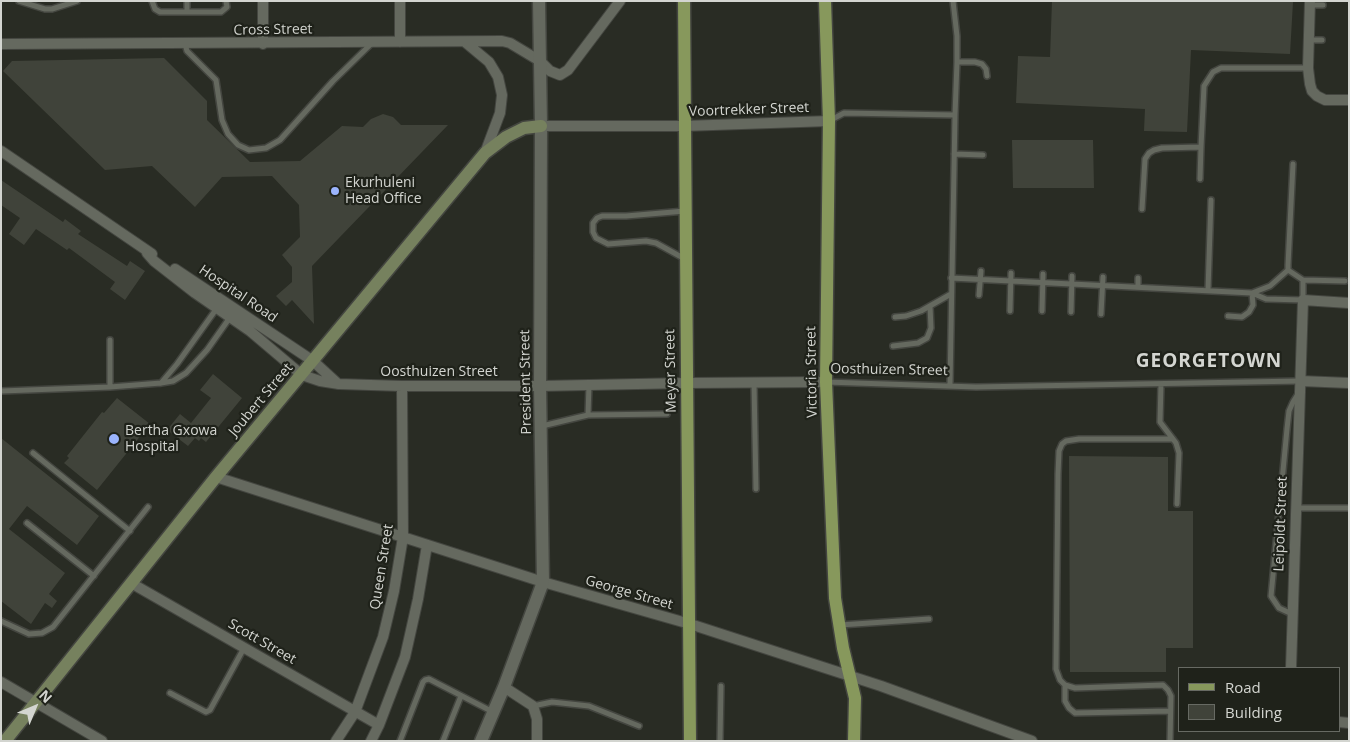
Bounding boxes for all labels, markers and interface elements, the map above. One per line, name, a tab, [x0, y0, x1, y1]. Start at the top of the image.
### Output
street label: Cross Street	[233, 21, 313, 39]
street label: Voortrekker Street	[688, 100, 810, 120]
place label: Ekurhuleni Head Office	[345, 175, 422, 208]
marker: Ekurhuleni Head Office	[329, 185, 341, 197]
street label: Hospital Road	[196, 262, 280, 326]
street label: Victoria Street	[803, 326, 821, 418]
street label: President Street	[517, 329, 535, 435]
street label: Meyer Street	[662, 329, 680, 413]
district label: GEORGETOWN	[1135, 351, 1283, 373]
street label: Joubert Street	[225, 360, 297, 440]
street label: Oosthuizen Street	[830, 361, 948, 379]
street label: Oosthuizen Street	[380, 364, 498, 380]
place label: Bertha Gxowa Hospital	[125, 423, 217, 456]
marker: Bertha Gxowa Hospital	[107, 432, 121, 446]
street label: Leipoldt Street	[1271, 476, 1291, 572]
street label: Queen Street	[367, 523, 397, 611]
street label: George Street	[583, 572, 675, 614]
street label: Scott Street	[225, 616, 299, 668]
legend	[1178, 667, 1340, 732]
text: Road	[1225, 677, 1261, 697]
north arrow	[10, 682, 60, 732]
text: N	[35, 685, 57, 707]
text: Building	[1225, 702, 1282, 722]

